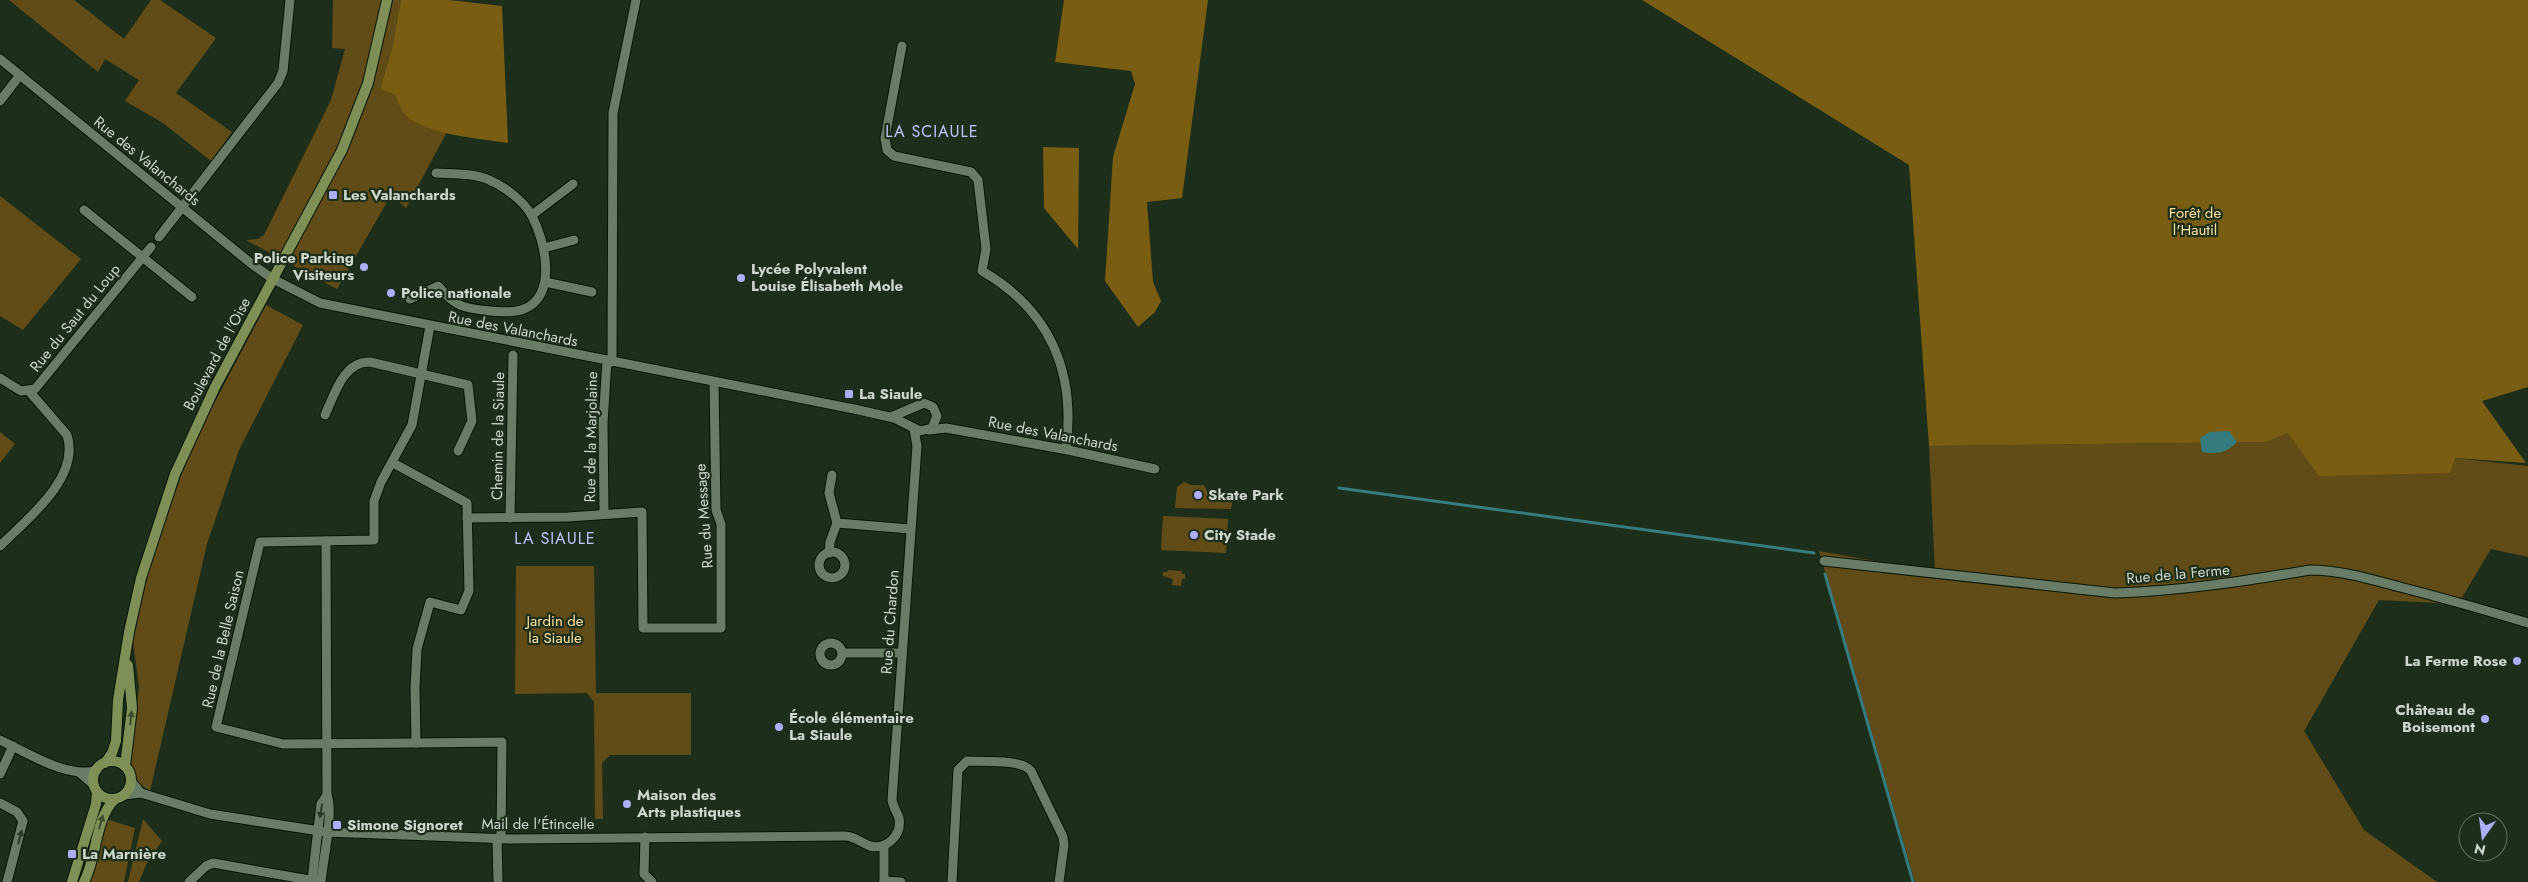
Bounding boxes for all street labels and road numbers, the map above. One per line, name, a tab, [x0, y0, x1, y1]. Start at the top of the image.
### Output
street label: Rue des Valanchards	[89, 111, 205, 211]
street label: Rue du Saut du Loup	[25, 259, 126, 377]
street label: Boulevard de l'Oise	[178, 293, 256, 414]
street label: Rue des Valanchards	[446, 306, 580, 352]
street label: Chemin de la Siaule	[486, 371, 510, 500]
street label: Rue de la Marjolaine	[579, 371, 603, 503]
street label: Rue des Valanchards	[986, 411, 1120, 457]
street label: Rue du Message	[689, 463, 719, 569]
street label: Rue de la Ferme	[2125, 558, 2231, 589]
street label: Rue de la Belle Saison	[196, 568, 250, 710]
street label: Rue du Chardon	[875, 569, 905, 675]
street label: Mail de l'Étincelle	[482, 813, 595, 835]

